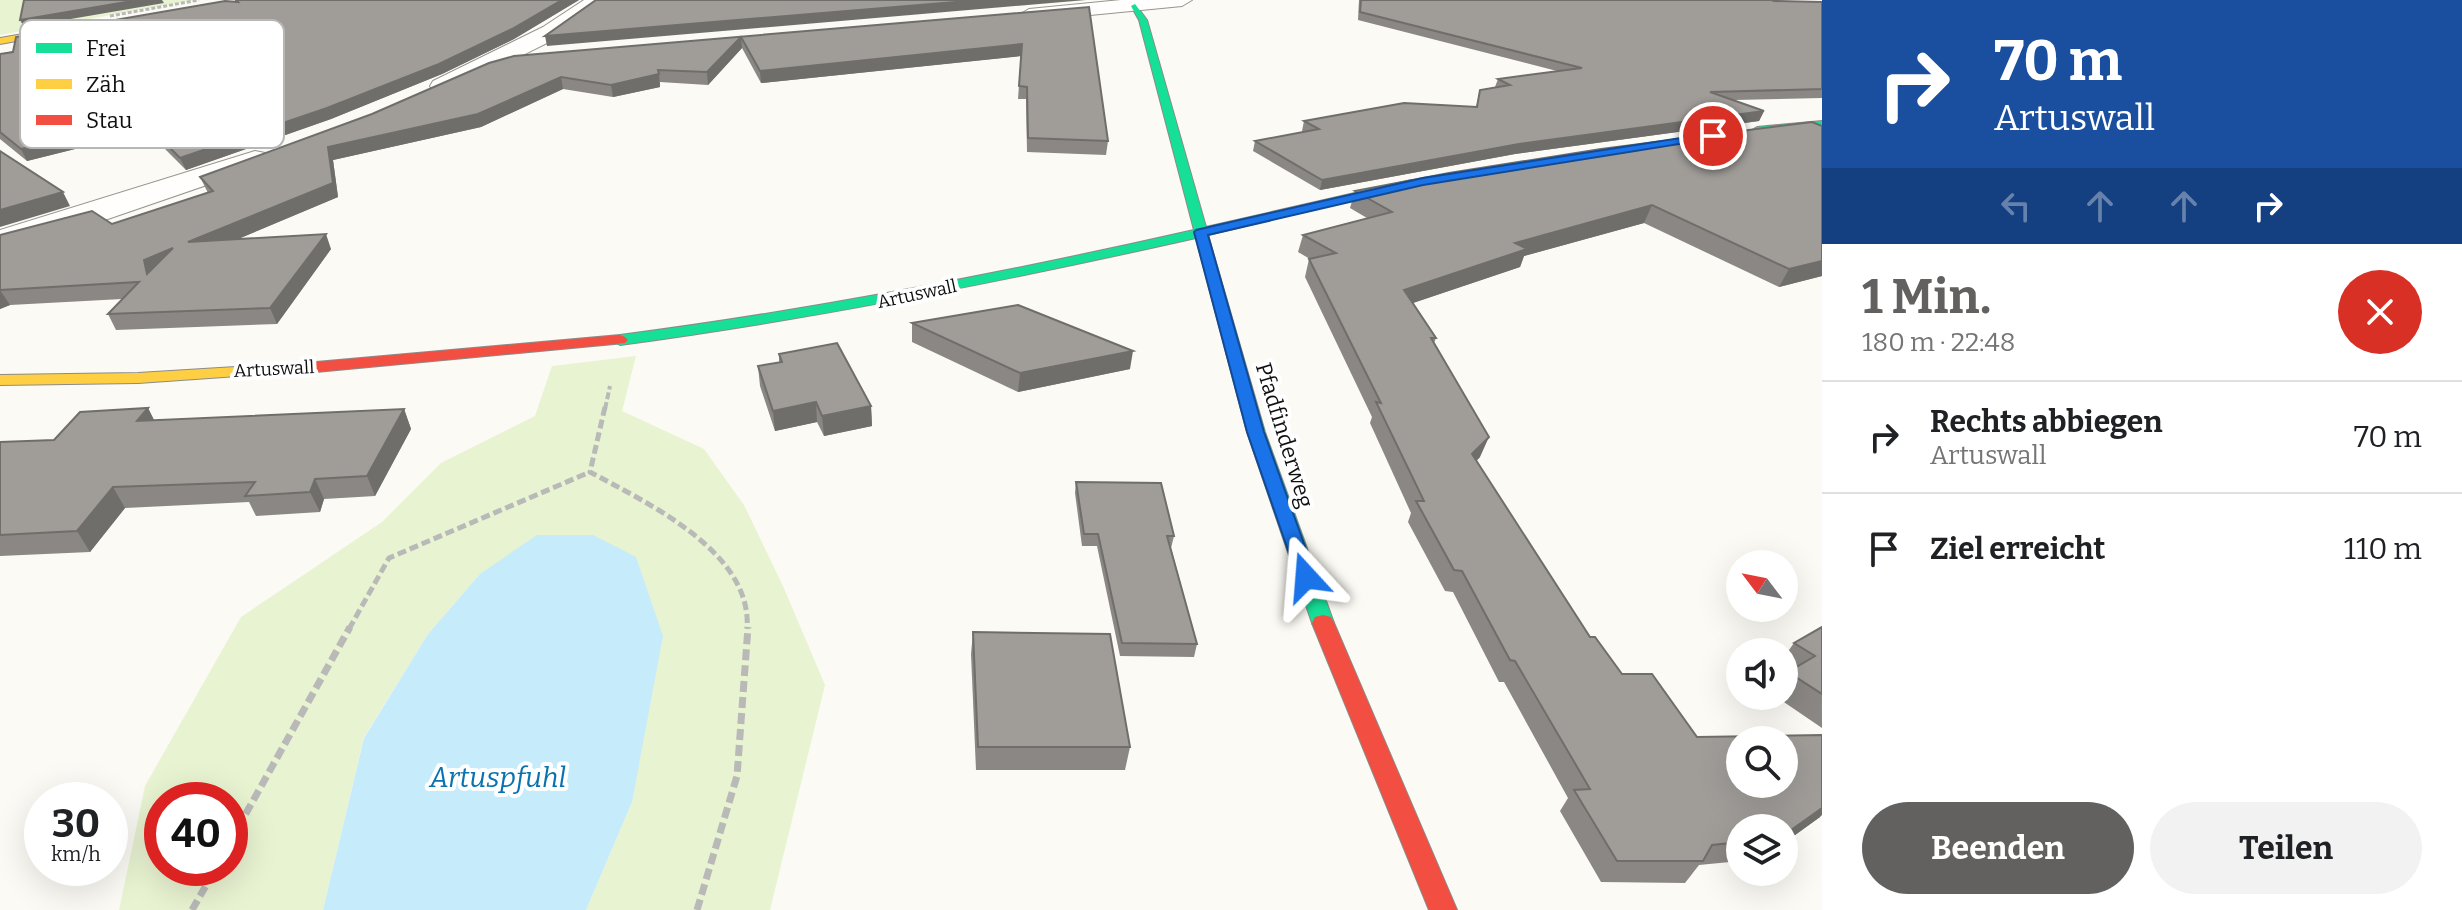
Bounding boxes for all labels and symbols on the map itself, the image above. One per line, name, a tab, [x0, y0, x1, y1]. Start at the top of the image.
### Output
legend	[20, 20, 284, 148]
text: Frei	[86, 35, 126, 62]
text: Zäh	[86, 71, 126, 98]
pin	[1679, 102, 1747, 170]
text: Stau	[86, 107, 133, 134]
street label: Artuswall	[875, 275, 959, 313]
street label: Artuswall	[233, 356, 315, 382]
street label: Pfadfinderweg	[1250, 359, 1319, 511]
position arrow	[1264, 535, 1348, 619]
north arrow	[1726, 550, 1798, 622]
water label: Artuspfuhl	[428, 761, 566, 794]
speed limit sign: 40	[144, 782, 248, 886]

